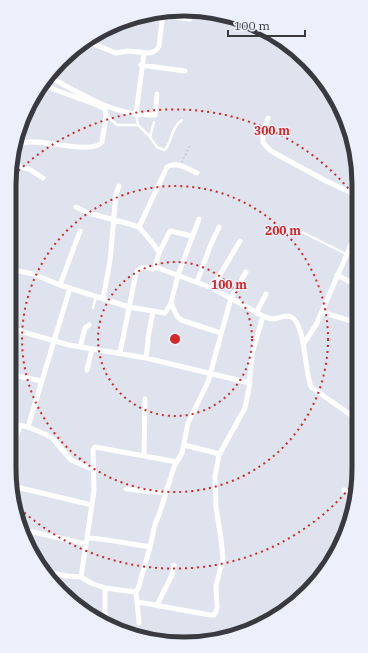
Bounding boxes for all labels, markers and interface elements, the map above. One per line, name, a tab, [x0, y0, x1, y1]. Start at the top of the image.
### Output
scale bar	[228, 12, 305, 38]
text: 100 m	[234, 18, 270, 33]
text: 300 m	[254, 123, 290, 138]
text: 200 m	[265, 223, 301, 238]
text: 100 m	[211, 277, 247, 292]
centre of rings	[168, 332, 182, 346]

